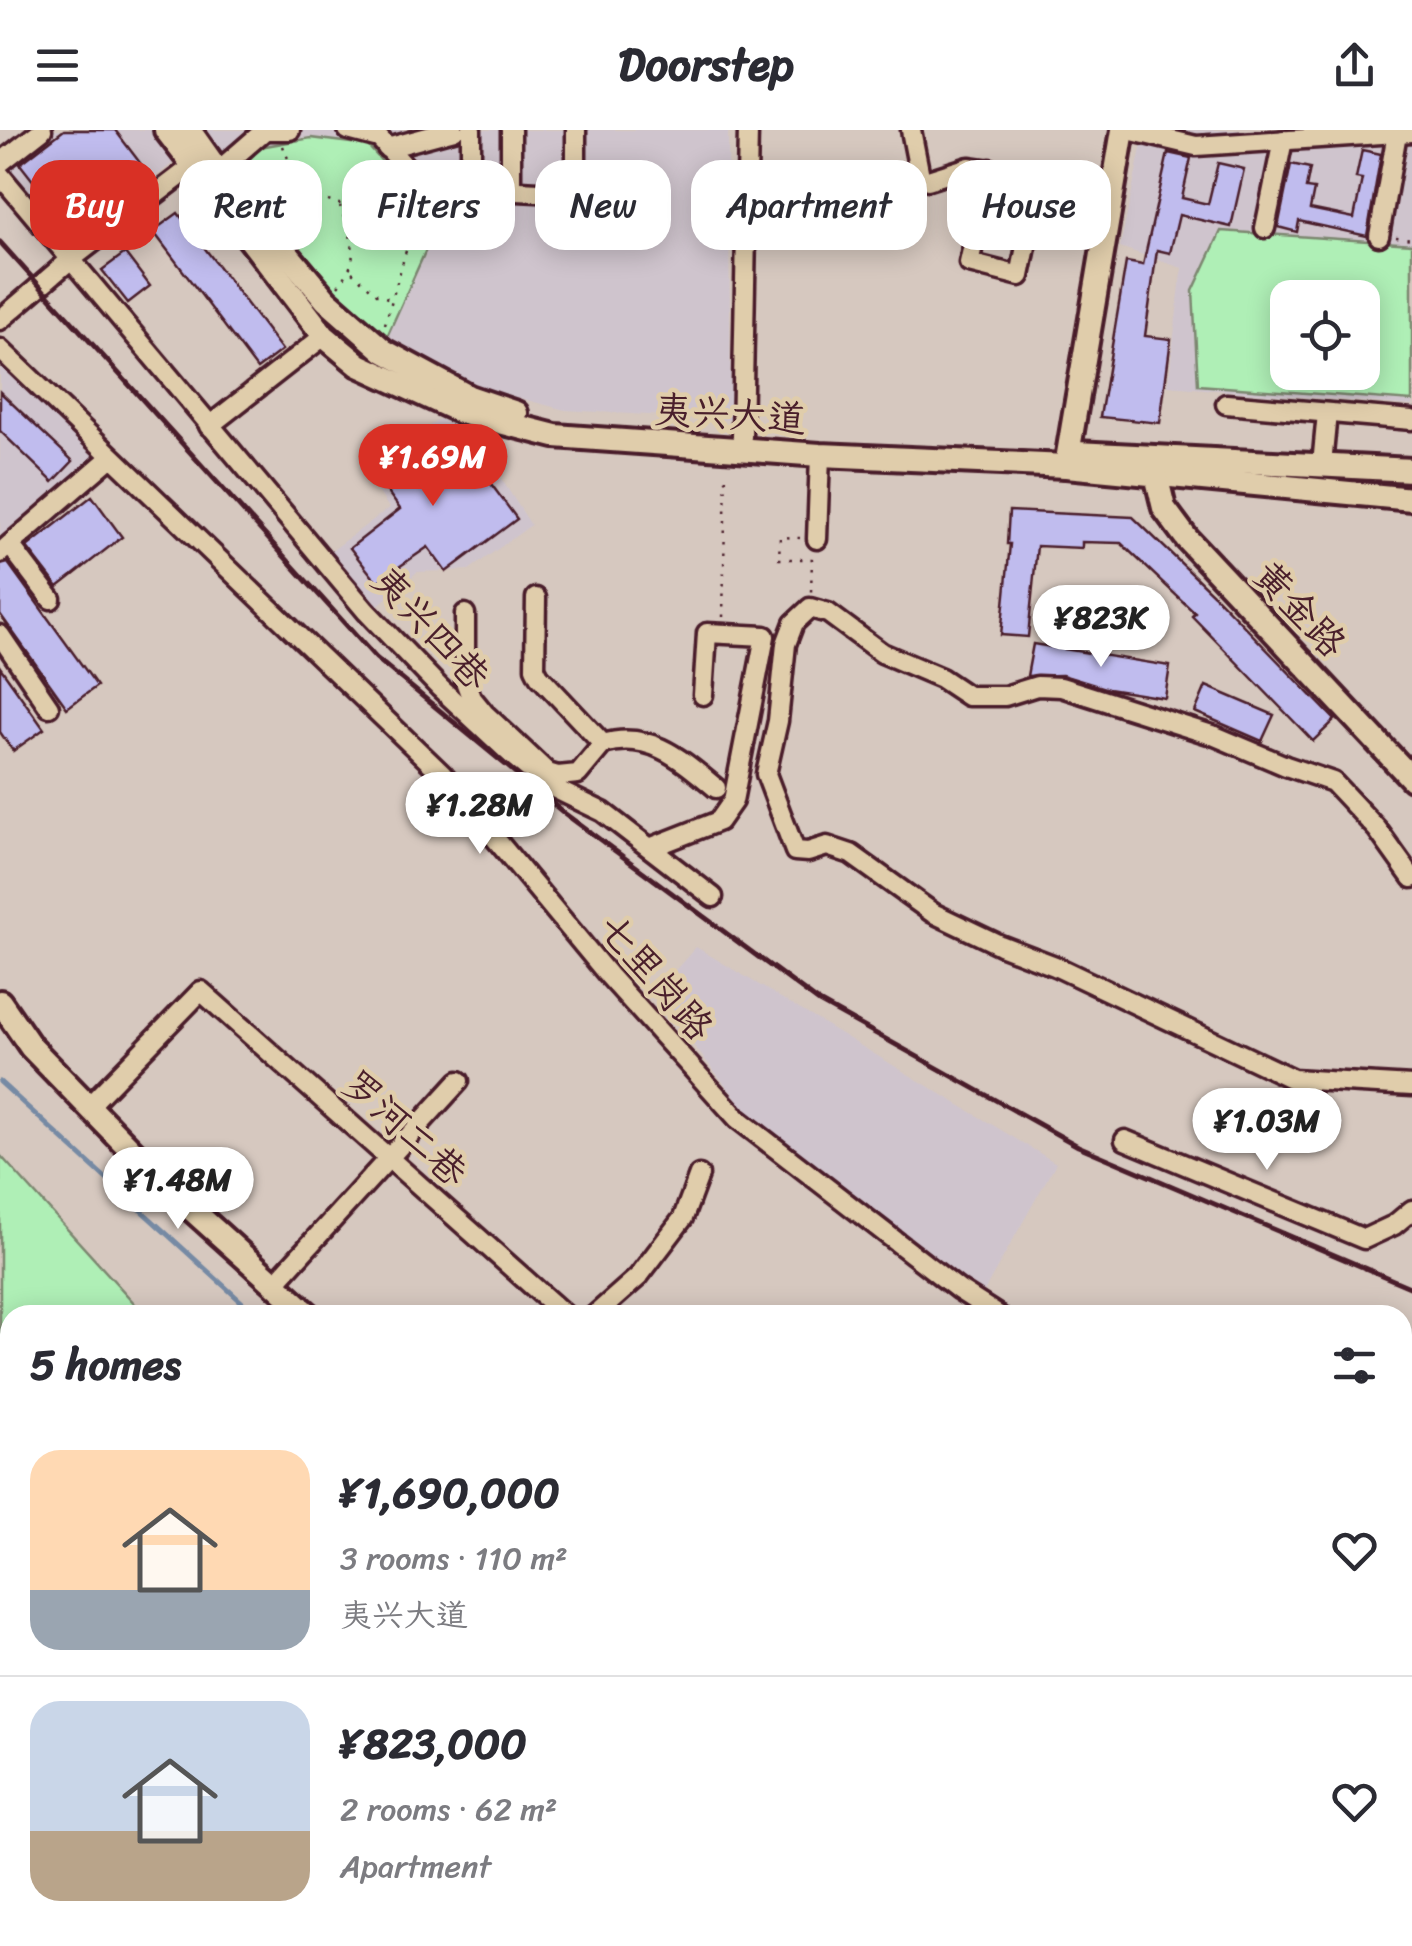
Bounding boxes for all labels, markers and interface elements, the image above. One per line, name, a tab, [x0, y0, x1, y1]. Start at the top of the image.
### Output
text: Doorstep	[618, 25, 794, 105]
icon: menu	[30, 38, 85, 93]
icon: share	[1327, 38, 1382, 93]
chip: Buy	[30, 160, 159, 250]
chip: Rent	[179, 160, 322, 250]
chip: Filters	[342, 160, 515, 250]
chip: New	[535, 160, 671, 250]
chip: Apartment	[691, 160, 927, 250]
chip: House	[947, 160, 1111, 250]
map controls	[1270, 280, 1380, 390]
button: locate	[1270, 280, 1380, 390]
street label: 夷兴大道	[652, 376, 808, 453]
pin: ¥1.69M	[352, 424, 514, 509]
text: ¥1.69M	[380, 428, 486, 485]
street label: 黄金路	[1236, 545, 1363, 674]
street label: 夷兴四巷	[354, 550, 507, 707]
pin: ¥823K	[1031, 585, 1171, 670]
text: ¥823K	[1055, 589, 1147, 646]
pin: ¥1.28M	[399, 772, 561, 857]
text: ¥1.28M	[427, 776, 533, 833]
street label: 七里岗路	[580, 898, 731, 1057]
street label: 罗河二巷	[326, 1053, 484, 1204]
pin: ¥1.03M	[1186, 1088, 1348, 1173]
text: ¥1.03M	[1214, 1092, 1320, 1149]
pin: ¥1.48M	[97, 1147, 259, 1232]
text: ¥1.48M	[125, 1151, 231, 1208]
text: 5 homes	[30, 1328, 181, 1402]
icon: filters	[1327, 1338, 1382, 1393]
text: ¥1,690,000	[340, 1456, 560, 1530]
icon: home	[110, 1490, 230, 1610]
icon: heart	[1327, 1523, 1382, 1578]
text: 3 rooms · 110 m²	[340, 1530, 568, 1587]
text: 夷兴大道	[340, 1587, 468, 1644]
text: ¥823,000	[340, 1707, 527, 1781]
icon: home	[110, 1741, 230, 1861]
icon: heart	[1327, 1774, 1382, 1829]
text: 2 rooms · 62 m²	[340, 1781, 557, 1838]
text: Apartment	[340, 1838, 491, 1895]

